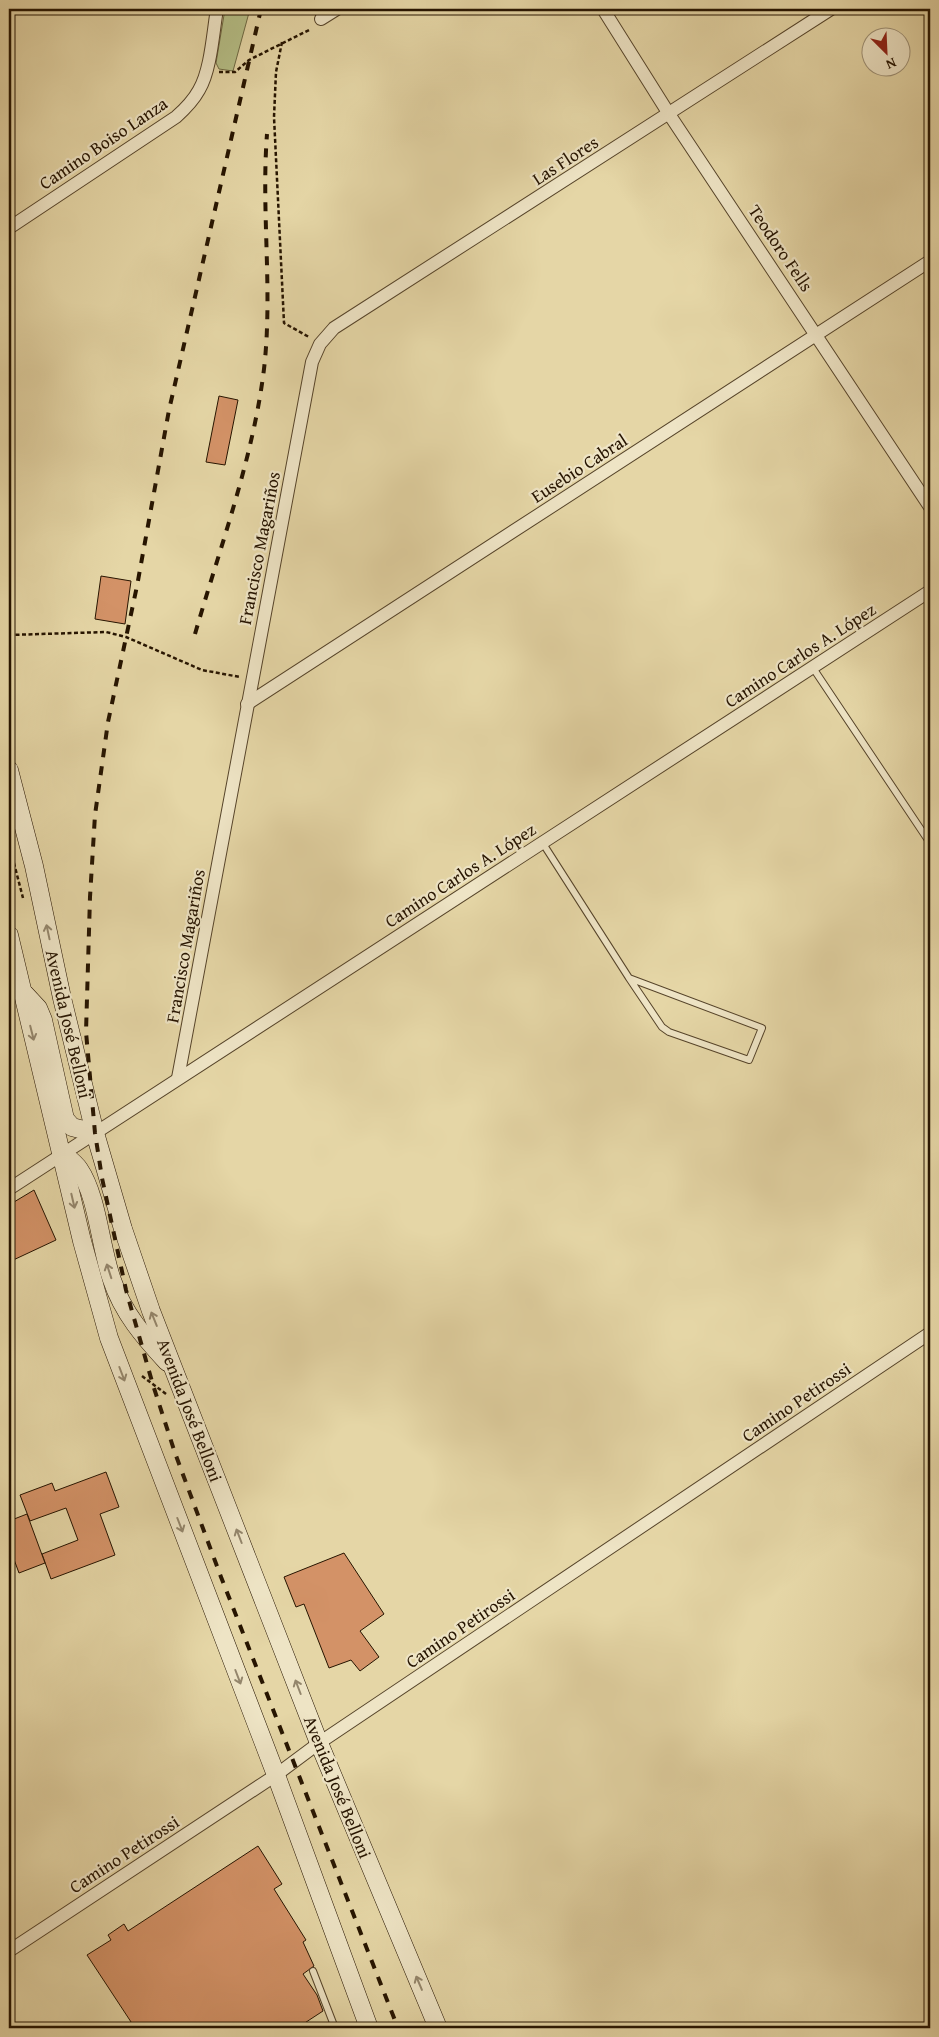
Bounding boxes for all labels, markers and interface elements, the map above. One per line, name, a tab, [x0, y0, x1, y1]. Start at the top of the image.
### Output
north arrow	[862, 28, 912, 78]
text: N	[882, 53, 900, 75]
street label: Camino Boiso Lanza	[33, 90, 173, 196]
street label: Las Flores	[527, 128, 603, 192]
street label: Teodoro Fells	[742, 199, 820, 297]
street label: Eusebio Cabral	[525, 427, 633, 509]
street label: Francisco Magariños	[231, 469, 287, 627]
street label: Camino Carlos A. López	[719, 596, 881, 714]
street label: Camino Carlos A. López	[379, 816, 541, 934]
street label: Francisco Magariños	[158, 867, 212, 1025]
one-way arrow	[43, 924, 52, 940]
street label: Avenida José Belloni	[39, 947, 99, 1101]
one-way arrow	[28, 1025, 37, 1041]
one-way arrow	[69, 1192, 78, 1208]
one-way arrow	[104, 1264, 114, 1280]
one-way arrow	[149, 1312, 158, 1327]
street label: Avenida José Belloni	[150, 1334, 230, 1486]
street label: Camino Petirossi	[736, 1355, 856, 1449]
one-way arrow	[118, 1366, 128, 1381]
one-way arrow	[177, 1518, 186, 1533]
one-way arrow	[234, 1529, 243, 1544]
street label: Camino Petirossi	[400, 1581, 520, 1675]
one-way arrow	[234, 1669, 244, 1684]
one-way arrow	[292, 1680, 301, 1695]
street label: Avenida José Belloni	[297, 1712, 379, 1862]
street label: Camino Petirossi	[64, 1808, 184, 1900]
one-way arrow	[414, 1976, 424, 1991]

